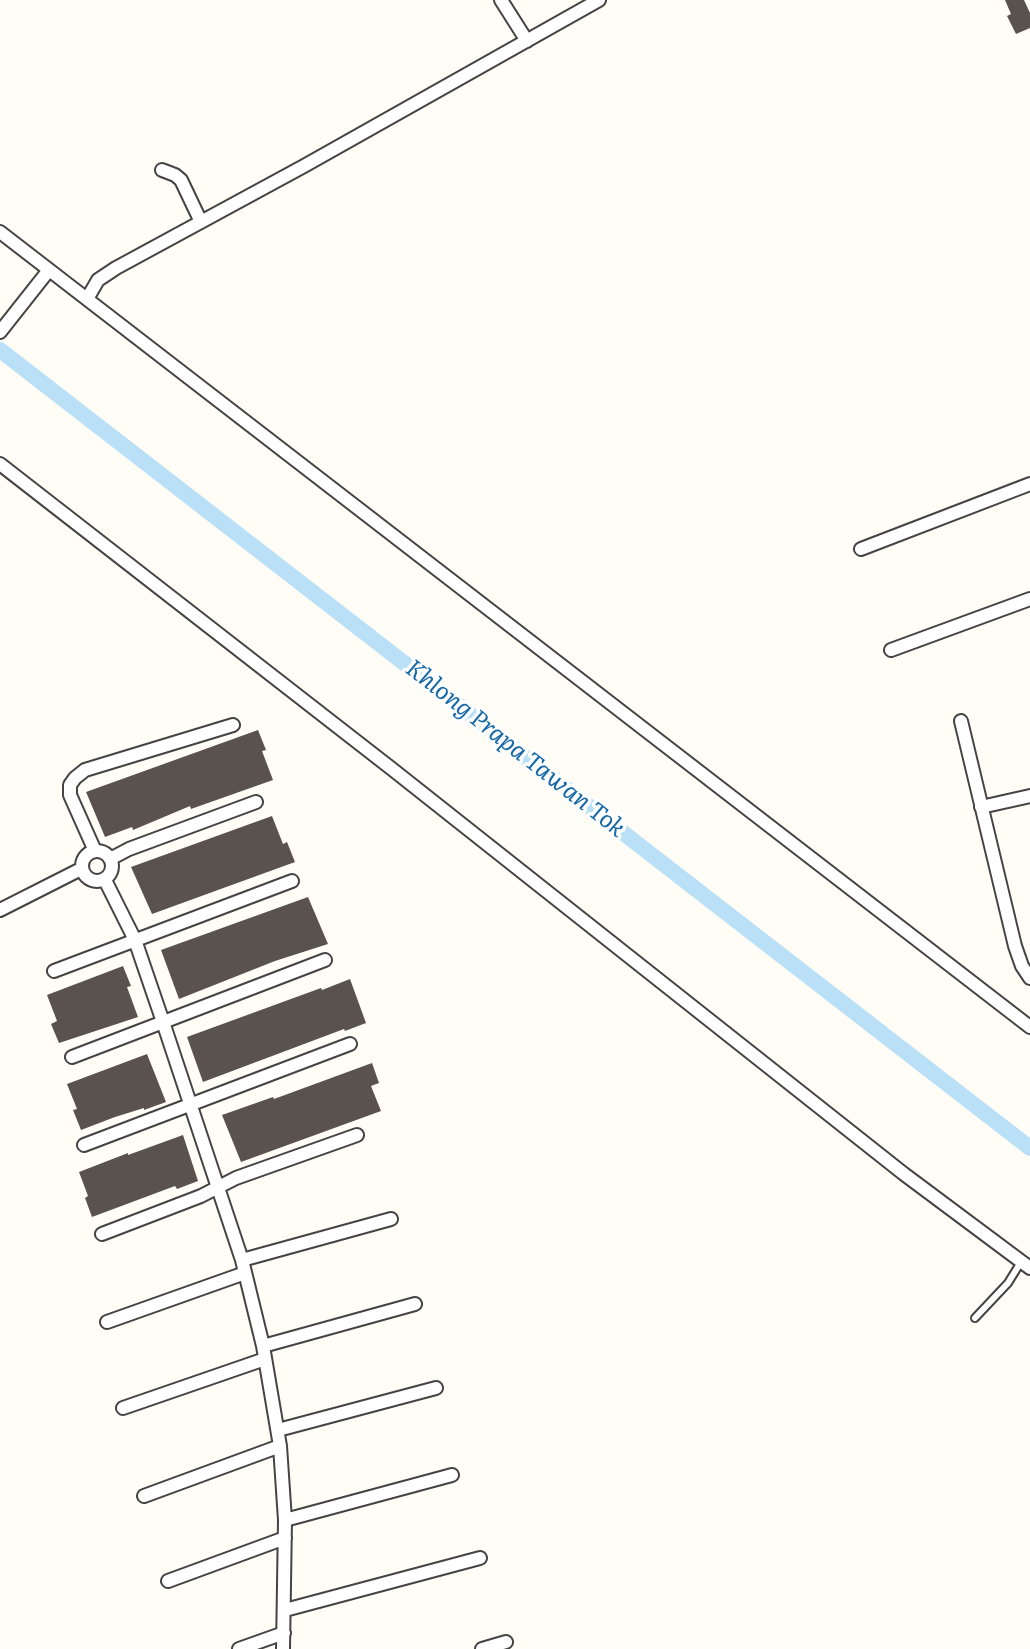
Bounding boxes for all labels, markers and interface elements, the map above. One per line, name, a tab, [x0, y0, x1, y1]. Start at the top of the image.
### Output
water label: Khlong Prapa Tawan Tok	[399, 654, 631, 844]

